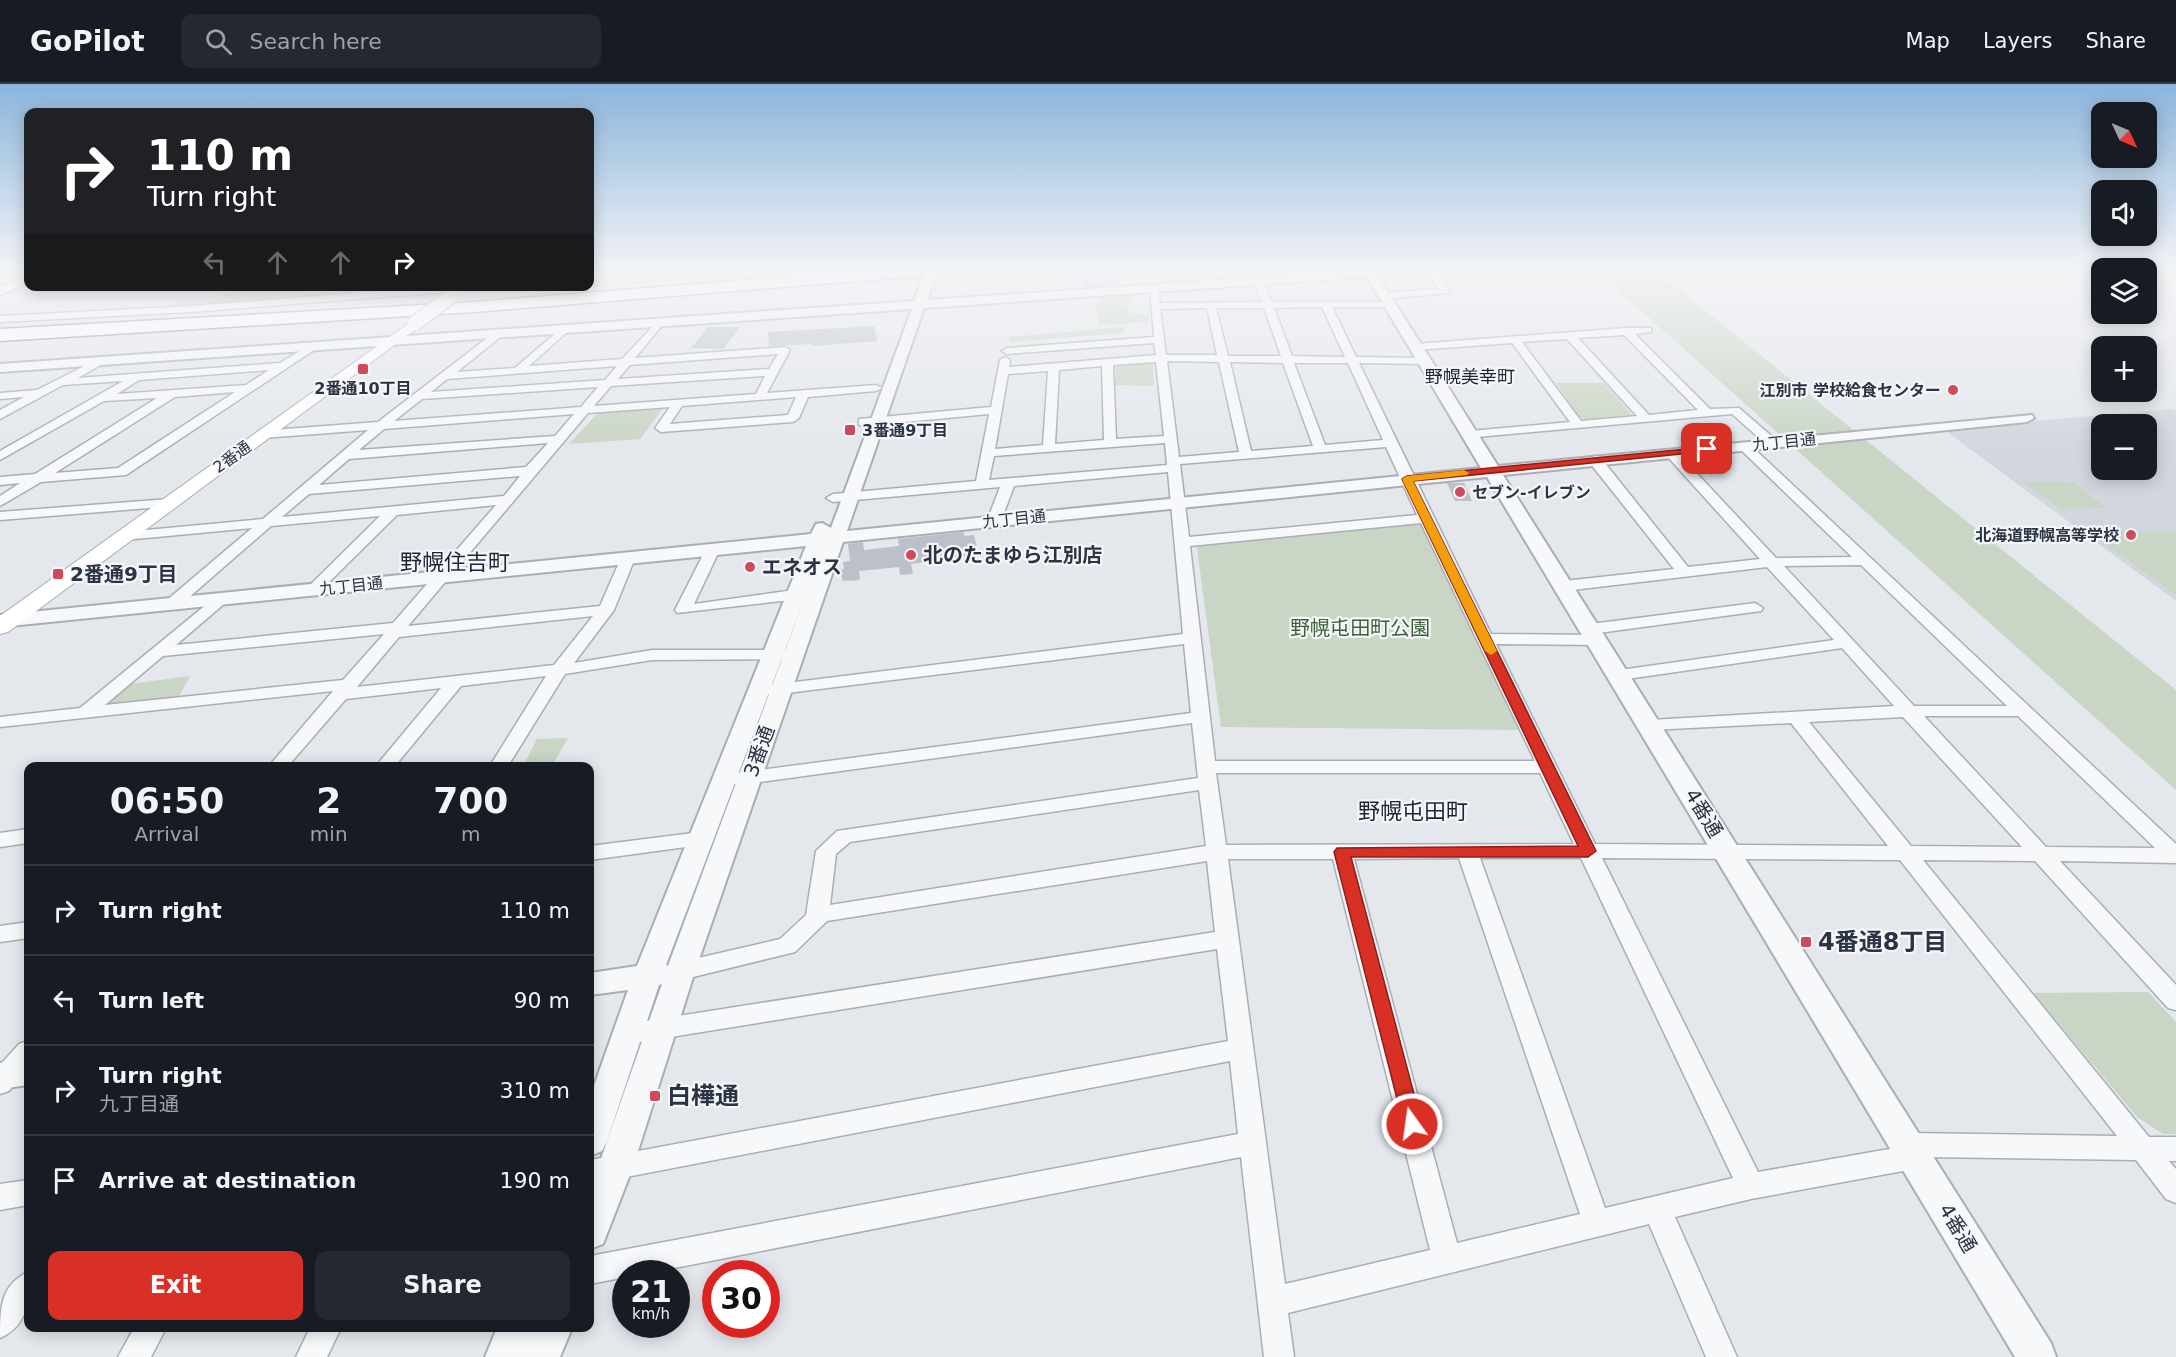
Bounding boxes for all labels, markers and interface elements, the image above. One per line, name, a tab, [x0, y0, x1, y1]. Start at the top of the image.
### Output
search box	[181, 14, 601, 68]
text: GoPilot	[30, 25, 145, 58]
icon: search	[202, 25, 235, 58]
text: Search here	[250, 29, 382, 54]
text: Map	[1906, 29, 1950, 53]
text: Layers	[1983, 29, 2052, 53]
text: Share	[2085, 29, 2146, 53]
north arrow	[2091, 102, 2157, 168]
map controls	[2091, 102, 2157, 480]
text: 110 m	[147, 131, 293, 180]
icon: right	[48, 132, 126, 210]
button: sound	[2091, 180, 2157, 246]
text: Turn right	[147, 181, 276, 212]
icon: left	[198, 246, 231, 279]
icon: ahead	[261, 246, 294, 279]
icon: ahead	[324, 246, 357, 279]
icon: right	[387, 246, 420, 279]
button: layers	[2091, 258, 2157, 324]
button: +	[2091, 336, 2157, 402]
marker: 2番通10丁目	[356, 362, 370, 376]
district label: 野幌美幸町	[1425, 366, 1515, 387]
place label: 2番通10丁目	[314, 379, 412, 398]
place label: 江別市 学校給食センター	[1759, 381, 1941, 400]
marker: 江別市 学校給食センター	[1946, 383, 1960, 397]
button: −	[2091, 414, 2157, 480]
place label: 3番通9丁目	[862, 421, 948, 440]
marker: 3番通9丁目	[843, 423, 857, 437]
pin	[1681, 423, 1732, 474]
street label: 九丁目通	[1751, 429, 1817, 455]
icon: arrive	[1690, 432, 1723, 465]
street label: 2番通	[209, 437, 255, 477]
place label: セブン-イレブン	[1472, 483, 1591, 502]
marker: セブン-イレブン	[1453, 485, 1467, 499]
street label: 九丁目通	[981, 506, 1047, 532]
place label: 北海道野幌高等学校	[1975, 526, 2119, 545]
marker: 北海道野幌高等学校	[2124, 528, 2138, 542]
place label: 北のたまゆら江別店	[923, 543, 1102, 567]
marker: 北のたまゆら江別店	[904, 548, 918, 562]
district label: 野幌住吉町	[400, 550, 510, 575]
place label: エネオス	[762, 555, 842, 579]
marker: エネオス	[743, 560, 757, 574]
place label: 2番通9丁目	[70, 562, 178, 586]
marker: 2番通9丁目	[51, 567, 65, 581]
street label: 九丁目通	[318, 573, 384, 599]
park label: 野幌屯田町公園	[1290, 616, 1430, 640]
street label: 3番通	[739, 722, 779, 780]
text: 06:50	[110, 780, 224, 821]
text: 2	[316, 780, 341, 821]
text: 700	[433, 780, 508, 821]
street label: 4番通	[1680, 784, 1728, 842]
district label: 野幌屯田町	[1358, 799, 1468, 824]
text: Arrival	[134, 822, 199, 846]
text: min	[310, 822, 348, 846]
text: m	[461, 822, 481, 846]
icon: right	[48, 894, 81, 927]
text: Turn right	[99, 898, 222, 923]
text: 110 m	[500, 898, 570, 923]
place label: 4番通8丁目	[1818, 928, 1947, 956]
marker: 4番通8丁目	[1799, 935, 1813, 949]
icon: left	[48, 984, 81, 1017]
text: Turn left	[99, 988, 204, 1013]
text: 90 m	[514, 988, 570, 1013]
text: Turn right	[99, 1063, 222, 1088]
icon: right	[48, 1074, 81, 1107]
text: 310 m	[500, 1078, 570, 1103]
place label: 白樺通	[667, 1082, 739, 1110]
marker: 白樺通	[648, 1089, 662, 1103]
text: 九丁目通	[99, 1092, 179, 1116]
position arrow	[1380, 1092, 1444, 1156]
icon: arrive	[48, 1164, 81, 1197]
text: Arrive at destination	[99, 1168, 356, 1193]
text: 190 m	[500, 1168, 570, 1193]
street label: 4番通	[1934, 1199, 1982, 1257]
button: Exit	[48, 1251, 303, 1320]
button: Share	[315, 1251, 570, 1320]
speed limit sign: 30	[702, 1260, 780, 1338]
text: 21	[630, 1274, 672, 1309]
text: km/h	[632, 1305, 670, 1323]

